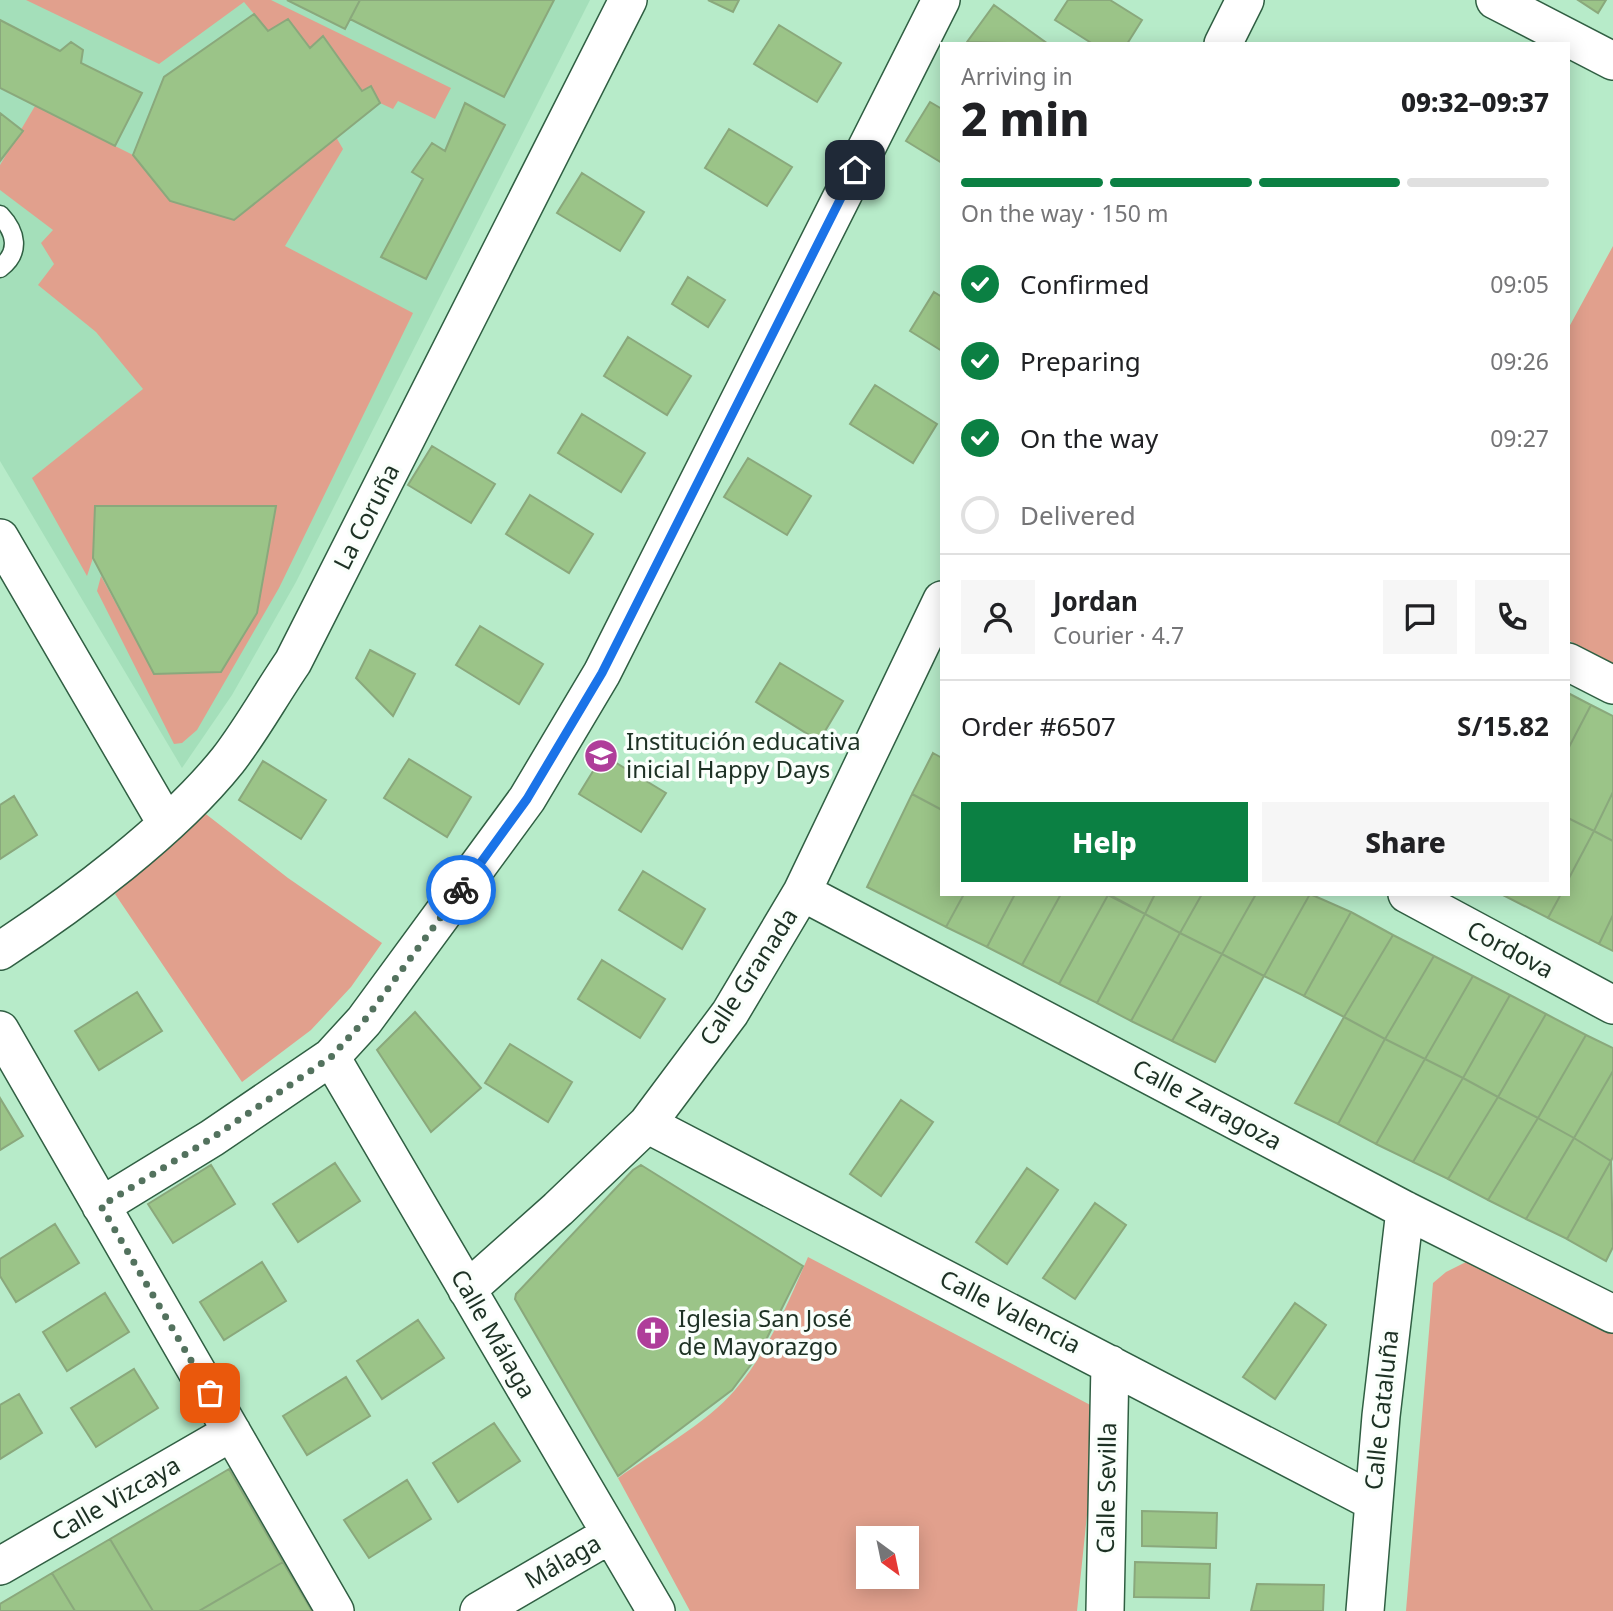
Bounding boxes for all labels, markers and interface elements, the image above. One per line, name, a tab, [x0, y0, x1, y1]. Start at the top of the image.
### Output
text: Arriving in	[961, 60, 1073, 92]
text: 09:32–09:37	[1401, 84, 1549, 120]
text: 2 min	[961, 87, 1090, 149]
pin	[825, 140, 885, 200]
icon: home	[836, 151, 874, 189]
text: On the way · 150 m	[961, 197, 1168, 229]
icon: check	[961, 265, 999, 303]
text: Confirmed	[1020, 266, 1150, 302]
text: 09:05	[1490, 268, 1549, 300]
icon: check	[961, 342, 999, 380]
text: Preparing	[1020, 343, 1141, 379]
text: 09:26	[1490, 345, 1549, 377]
icon: check	[961, 419, 999, 457]
text: On the way	[1020, 420, 1158, 456]
text: 09:27	[1490, 422, 1549, 454]
street label: La Coruña	[325, 458, 406, 575]
text: Delivered	[1020, 497, 1136, 533]
button: person	[961, 580, 1035, 654]
button: chat	[1383, 580, 1457, 654]
button: phone	[1475, 580, 1549, 654]
text: Jordan	[1053, 583, 1138, 619]
text: Courier · 4.7	[1053, 619, 1184, 651]
text: Order #6507	[961, 708, 1116, 744]
text: S/15.82	[1457, 708, 1549, 744]
place label: Institución educativa inicial Happy Days	[626, 724, 861, 785]
school or university icon: Institución educativa inicial Happy Days	[582, 737, 620, 775]
button: Help	[961, 802, 1248, 882]
button: Share	[1262, 802, 1549, 882]
courier	[426, 855, 496, 925]
icon: bike	[442, 871, 480, 909]
street label: Calle Granada	[691, 901, 805, 1051]
street label: Cordova	[1462, 912, 1560, 985]
street label: Calle Zaragoza	[1127, 1050, 1288, 1157]
street label: Calle Valencia	[935, 1261, 1087, 1360]
street label: Calle Málaga	[444, 1263, 545, 1404]
place label: Iglesia San José de Mayorazgo	[678, 1301, 852, 1362]
church icon: Iglesia San José de Mayorazgo	[634, 1314, 672, 1352]
street label: Calle Cataluña	[1356, 1328, 1405, 1492]
pin	[180, 1363, 240, 1423]
icon: bag	[191, 1374, 229, 1412]
street label: Calle Sevilla	[1088, 1422, 1123, 1554]
street label: Calle Vizcaya	[45, 1448, 186, 1548]
street label: Málaga	[518, 1526, 606, 1596]
north arrow	[856, 1526, 919, 1589]
map controls	[856, 1526, 919, 1589]

